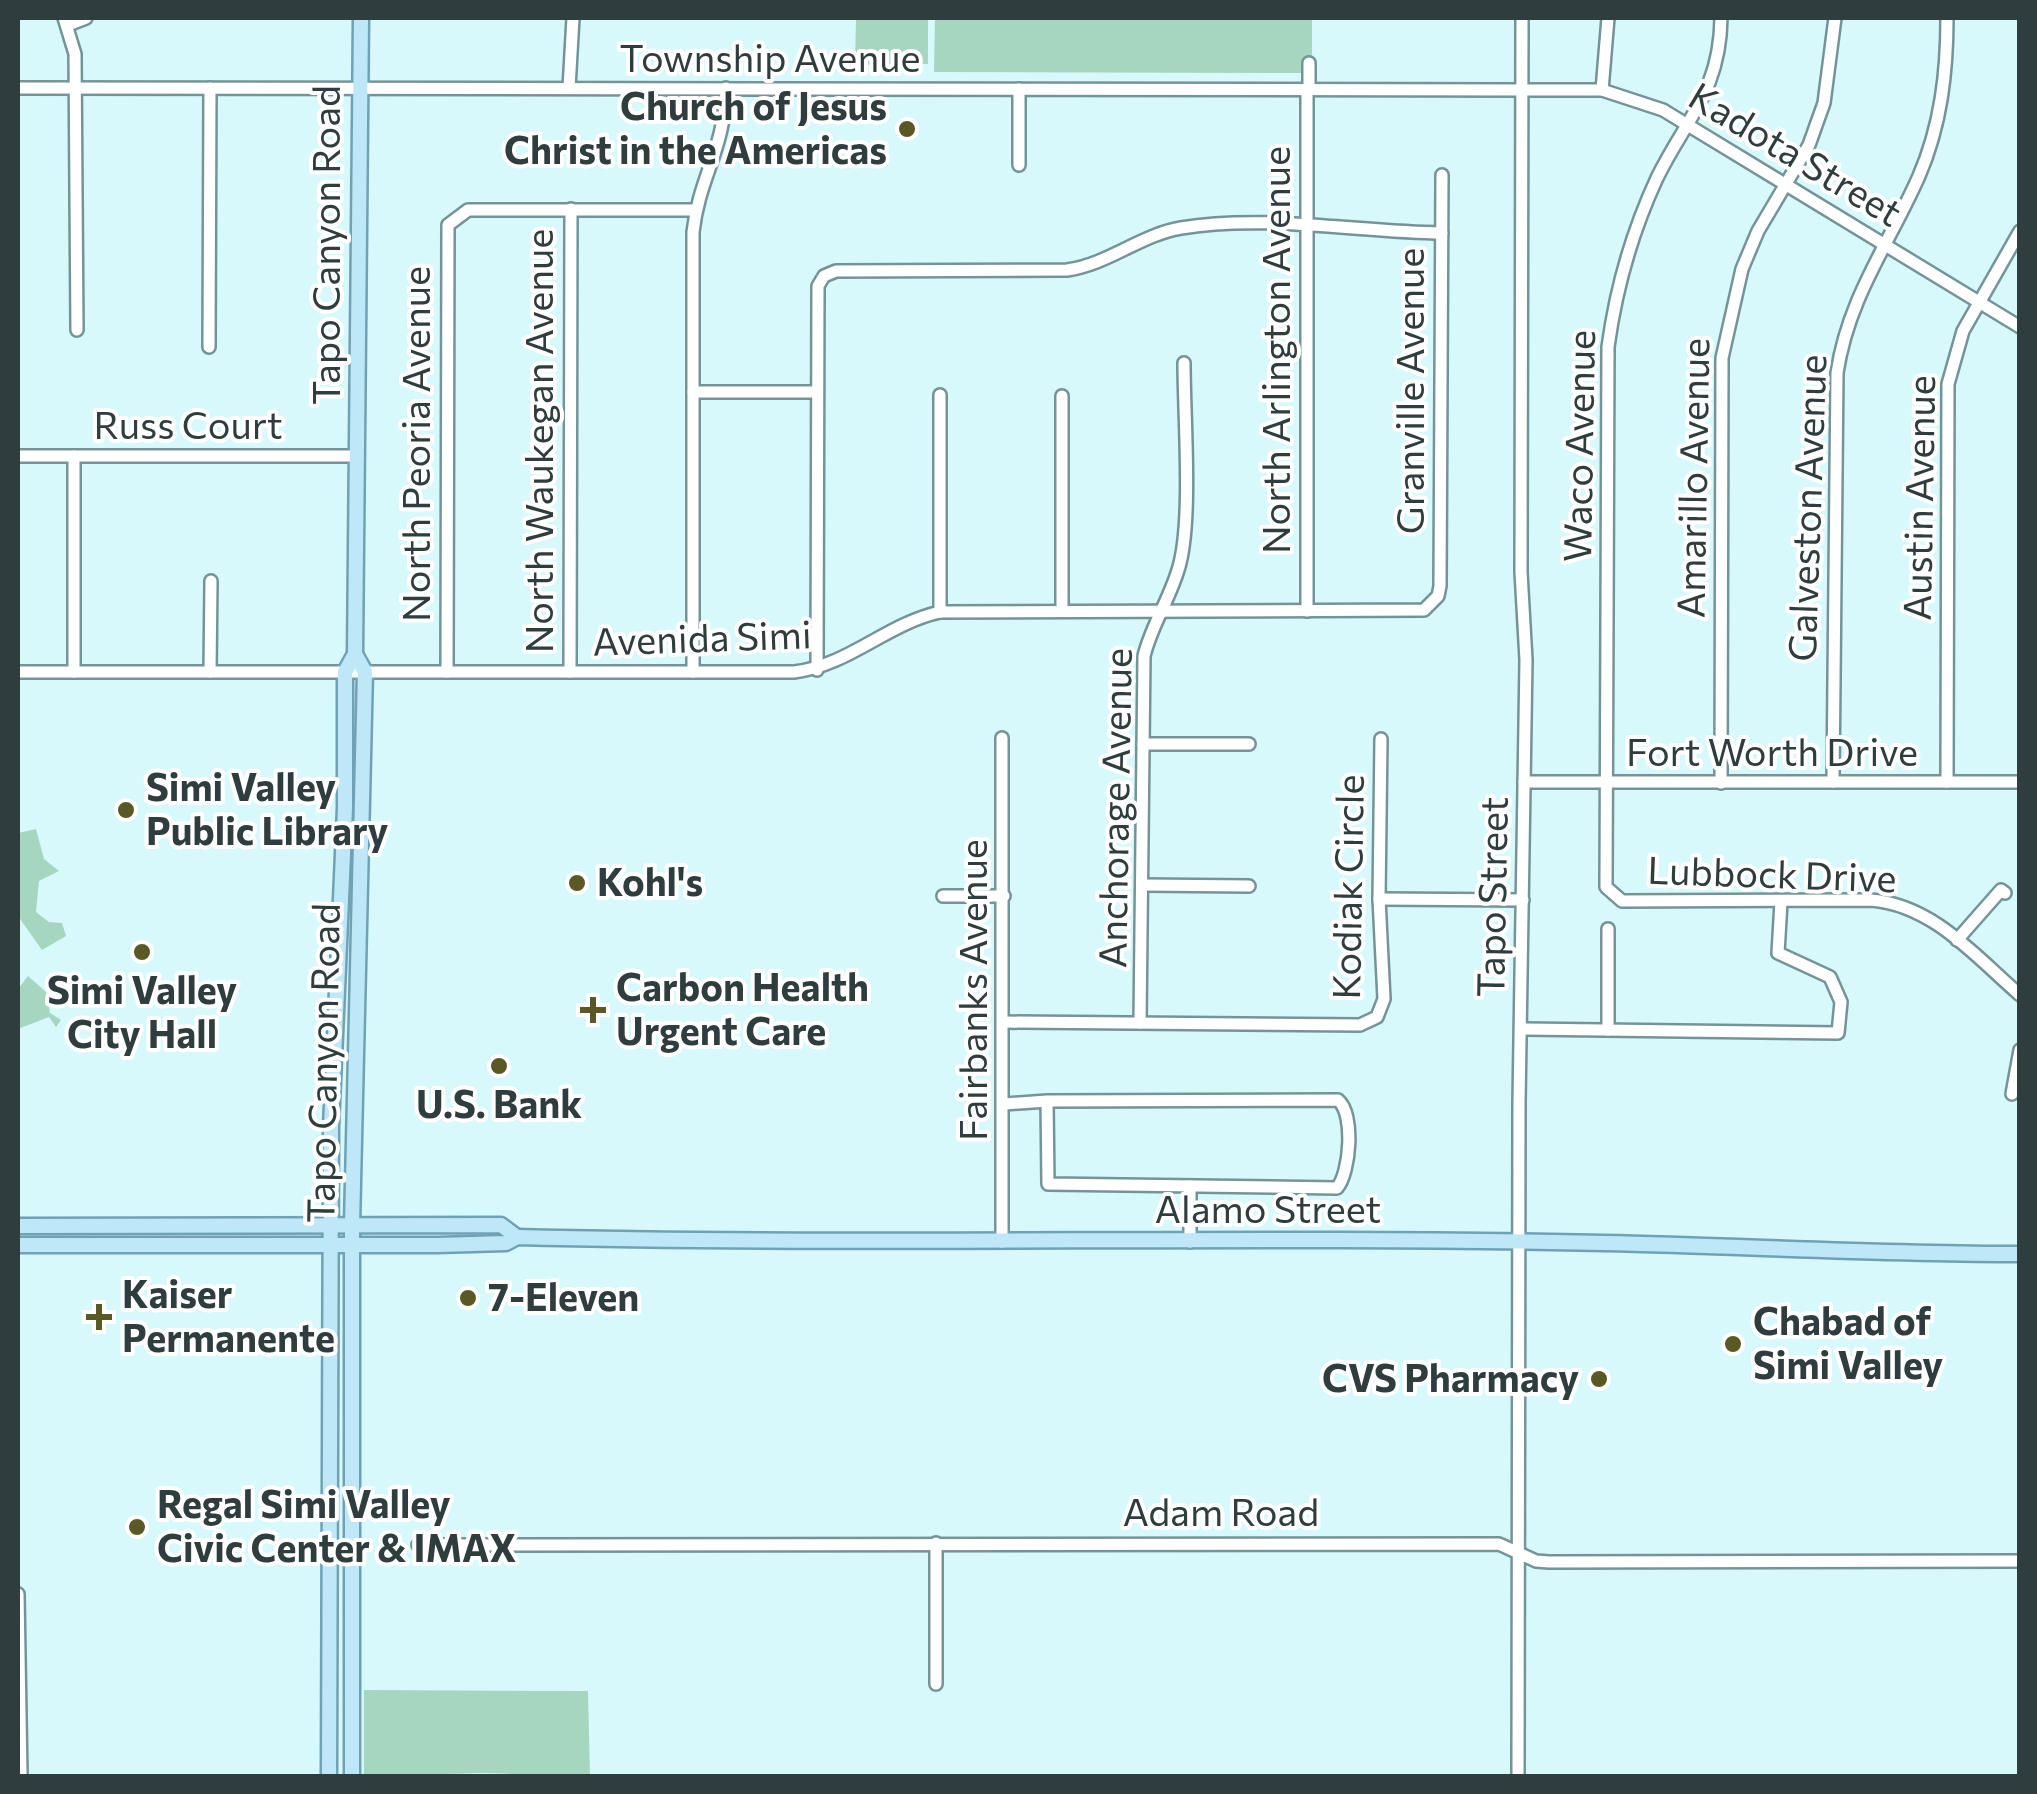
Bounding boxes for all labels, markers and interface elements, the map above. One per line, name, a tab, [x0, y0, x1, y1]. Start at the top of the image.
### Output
street label: Township Avenue	[620, 33, 920, 80]
street label: Kadota Street	[1681, 71, 1911, 235]
place label: Church of Jesus Christ in the Americas	[504, 81, 887, 172]
street label: Tapo Canyon Road	[301, 85, 348, 405]
marker: Church of Jesus Christ in the Americas	[896, 118, 918, 140]
street label: North Arlington Avenue	[1251, 146, 1298, 554]
street label: North Waukegan Avenue	[514, 229, 561, 653]
street label: Granville Avenue	[1385, 248, 1432, 534]
street label: North Peoria Avenue	[391, 266, 438, 622]
street label: Waco Avenue	[1552, 330, 1603, 562]
street label: Amarillo Avenue	[1666, 337, 1717, 618]
street label: Galveston Avenue	[1777, 354, 1834, 662]
street label: Austin Avenue	[1892, 375, 1943, 621]
street label: Russ Court	[94, 400, 283, 447]
street label: Avenida Simi	[592, 609, 812, 664]
street label: Anchorage Avenue	[1087, 647, 1140, 968]
street label: Fort Worth Drive	[1626, 727, 1918, 774]
place label: Simi Valley Public Library	[146, 762, 389, 853]
street label: Kodiak Circle	[1321, 774, 1372, 1000]
street label: Tapo Street	[1465, 796, 1516, 998]
marker: Simi Valley Public Library	[115, 799, 137, 821]
street label: Fairbanks Avenue	[948, 839, 995, 1141]
street label: Lubbock Drive	[1647, 845, 1897, 900]
place label: Kohl's	[597, 857, 703, 904]
marker: Kohl's	[566, 872, 588, 894]
street label: Tapo Canyon Road	[295, 902, 348, 1223]
marker: Simi Valley City Hall	[131, 941, 153, 963]
place label: Carbon Health Urgent Care	[616, 962, 869, 1053]
place label: Simi Valley City Hall	[47, 965, 237, 1056]
marker: Carbon Health Urgent Care	[580, 997, 606, 1023]
marker: U.S. Bank	[488, 1055, 510, 1077]
place label: U.S. Bank	[416, 1079, 582, 1126]
street label: Alamo Street	[1155, 1184, 1381, 1231]
place label: Kaiser Permanente	[122, 1269, 335, 1360]
place label: 7-Eleven	[488, 1272, 639, 1319]
marker: 7-Eleven	[457, 1287, 479, 1309]
place label: Chabad of Simi Valley	[1753, 1296, 1943, 1387]
marker: Kaiser Permanente	[86, 1304, 112, 1330]
marker: Chabad of Simi Valley	[1722, 1333, 1744, 1355]
place label: CVS Pharmacy	[1322, 1353, 1579, 1400]
marker: CVS Pharmacy	[1588, 1368, 1610, 1390]
place label: Regal Simi Valley Civic Center & IMAX	[157, 1479, 516, 1570]
street label: Adam Road	[1123, 1487, 1319, 1534]
marker: Regal Simi Valley Civic Center & IMAX	[126, 1516, 148, 1538]

